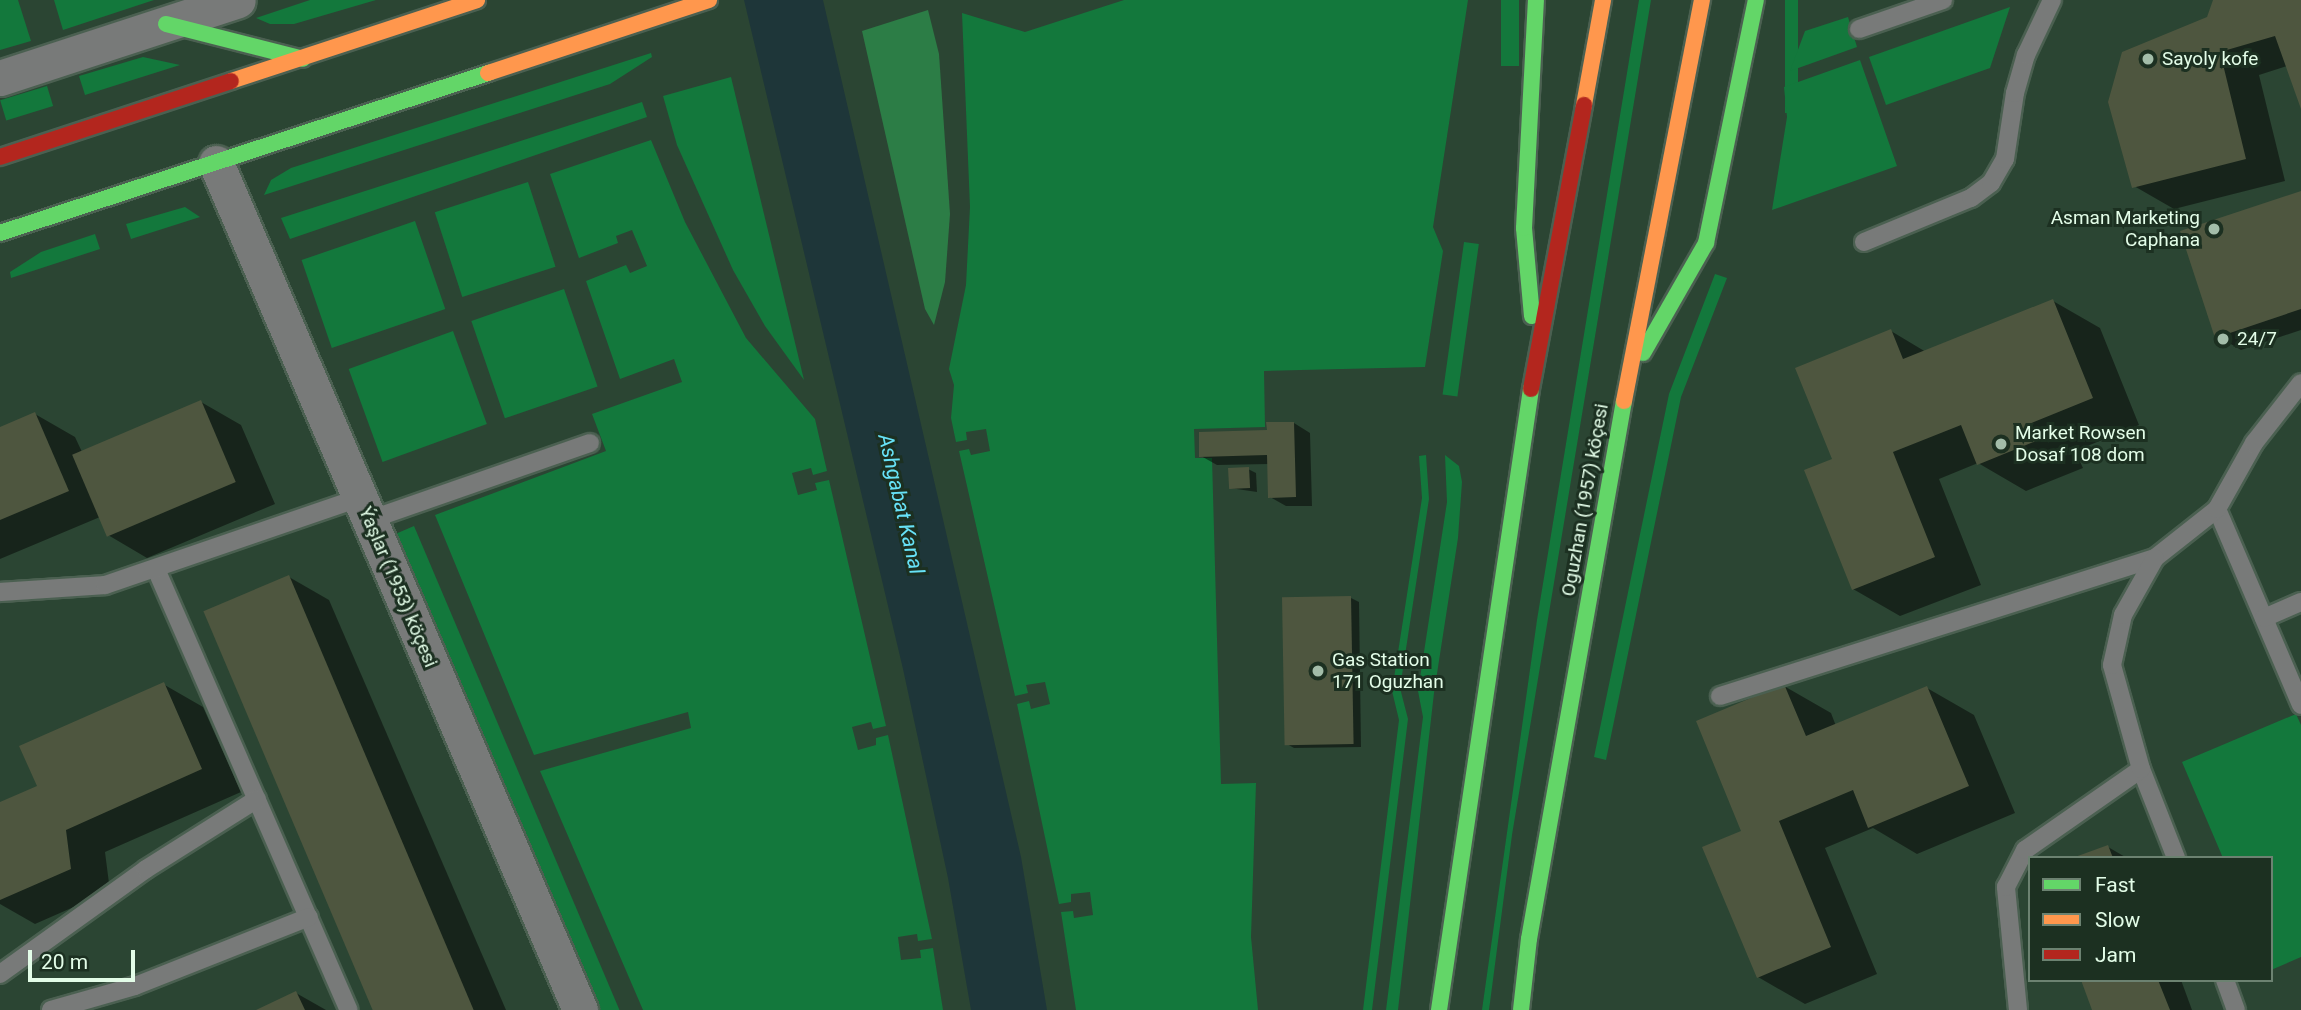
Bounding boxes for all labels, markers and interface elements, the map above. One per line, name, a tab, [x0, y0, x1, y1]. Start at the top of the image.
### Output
place label: Sayoly kofe	[2162, 48, 2258, 70]
marker: Sayoly kofe	[2140, 51, 2156, 67]
place label: Asman Marketing Caphana	[2051, 207, 2200, 251]
marker: Asman Marketing Caphana	[2206, 221, 2222, 237]
place label: 24/7	[2237, 328, 2277, 350]
marker: 24/7	[2215, 331, 2231, 347]
street label: Oguzhan (1957) köçesi	[1557, 402, 1613, 598]
place label: Market Rowsen Dosaf 108 dom	[2015, 422, 2146, 466]
water label: Ashgabat Kanal	[873, 431, 929, 577]
marker: Market Rowsen Dosaf 108 dom	[1993, 436, 2009, 452]
street label: Ýaşlar (1953) köçesi	[354, 503, 442, 671]
place label: Gas Station 171 Oguzhan	[1332, 649, 1444, 693]
marker: Gas Station 171 Oguzhan	[1310, 663, 1326, 679]
legend	[2028, 856, 2273, 982]
text: Fast	[2095, 873, 2135, 897]
text: Slow	[2095, 908, 2140, 932]
scale bar	[32, 936, 138, 980]
text: Jam	[2095, 943, 2136, 967]
text: 20 m	[41, 950, 88, 974]

